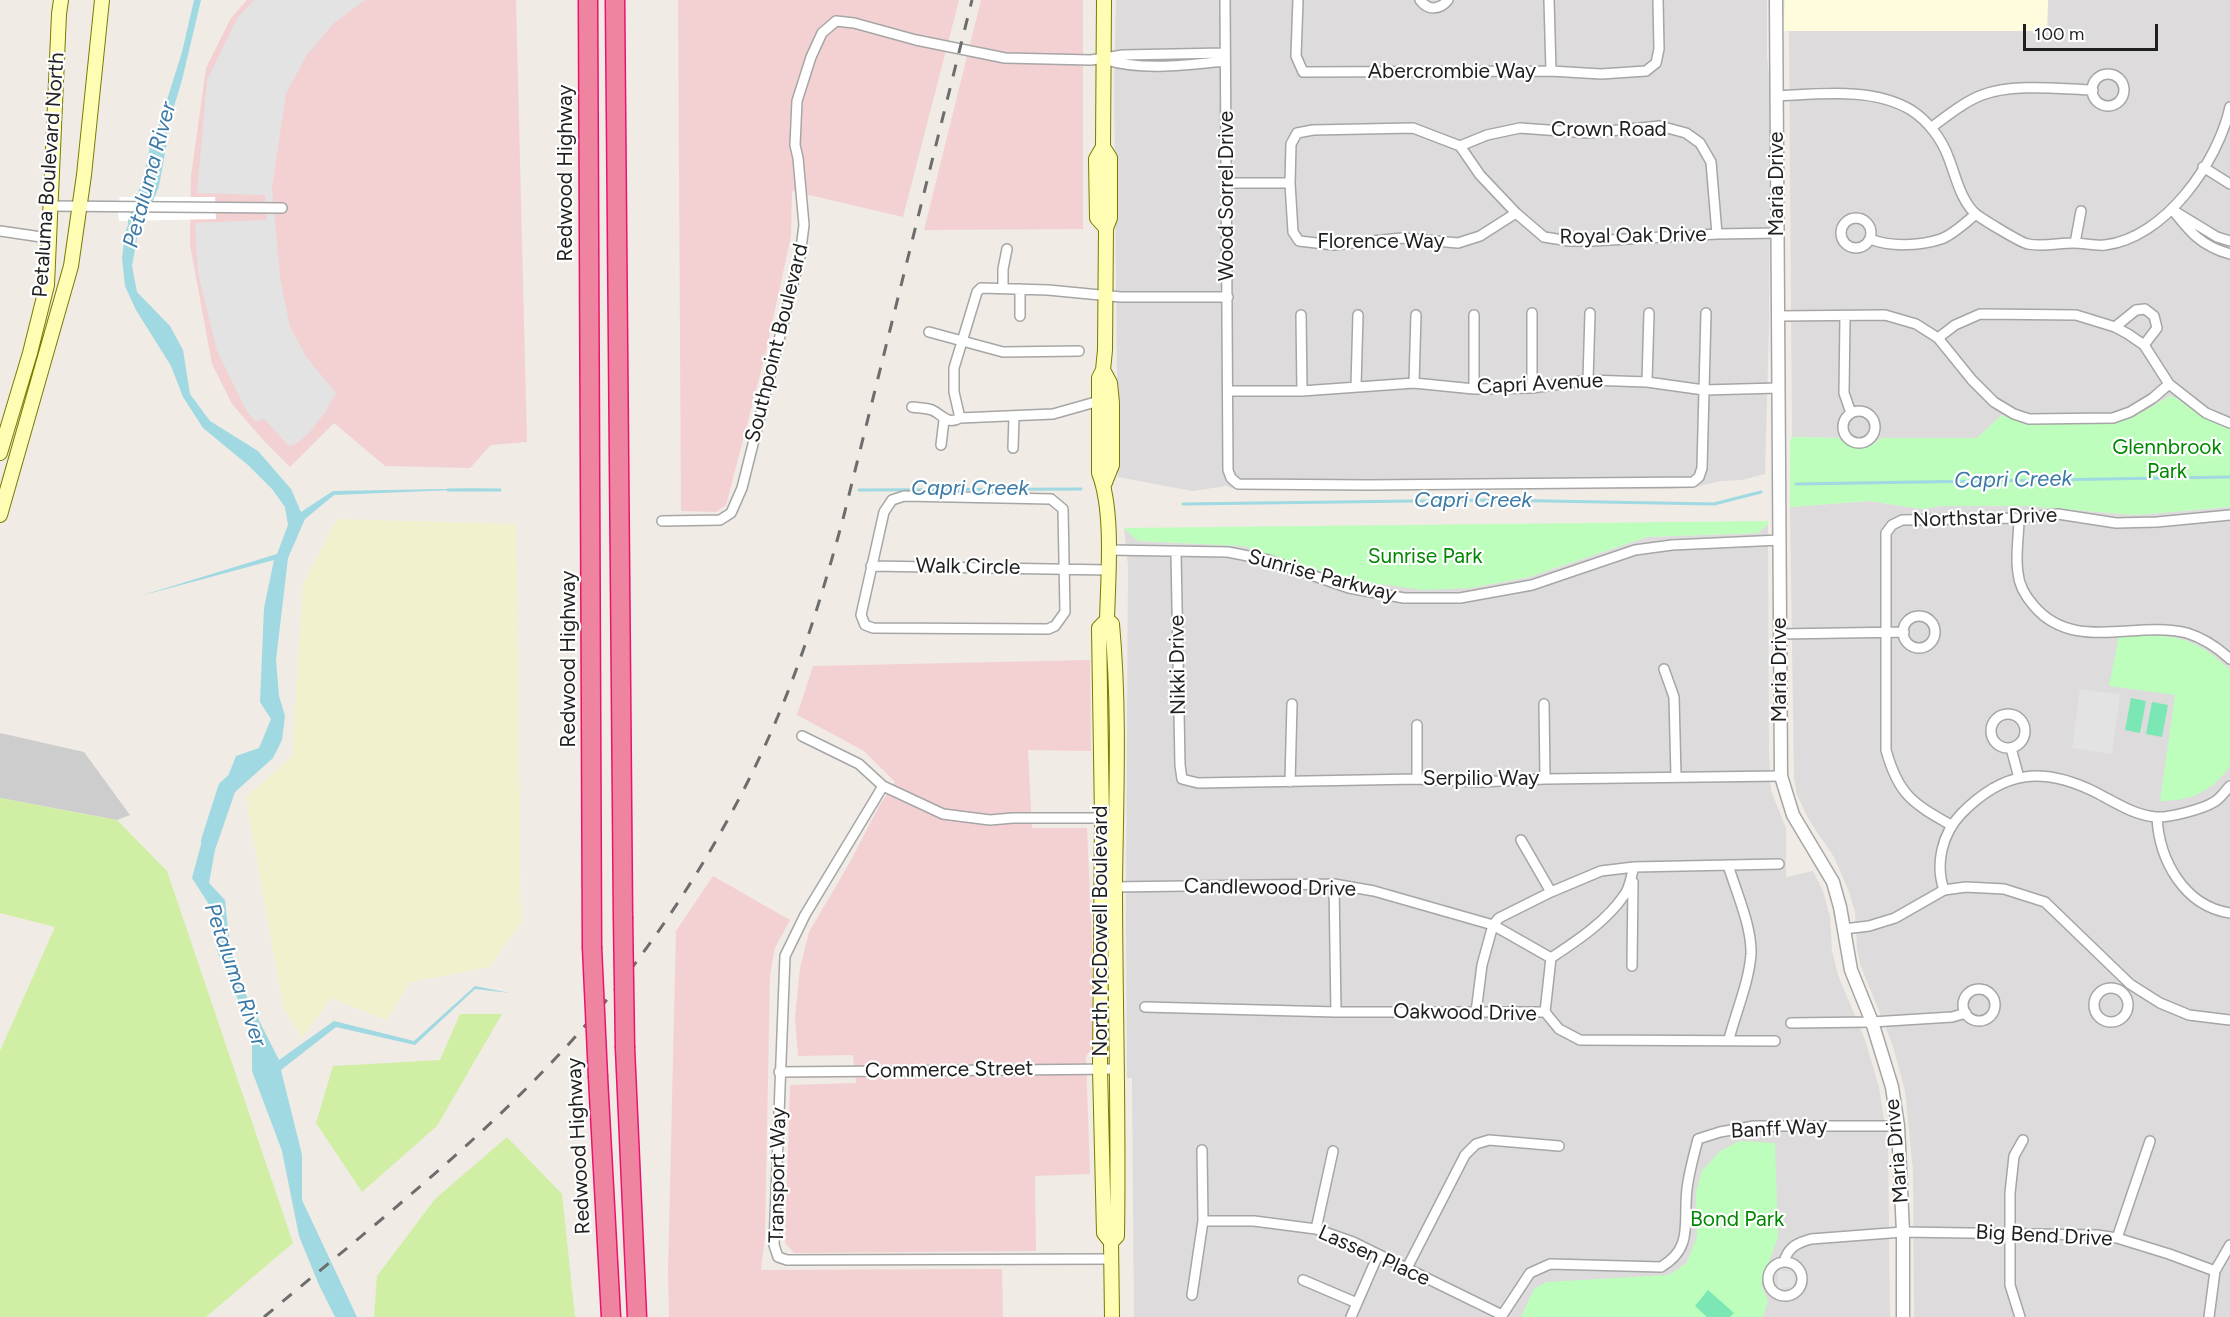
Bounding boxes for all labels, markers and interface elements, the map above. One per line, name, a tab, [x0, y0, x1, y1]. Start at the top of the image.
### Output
scale bar	[2026, 12, 2161, 50]
text: 100 m	[2034, 23, 2084, 45]
street label: Petaluma Boulevard North	[28, 52, 70, 298]
street label: Abercrombie Way	[1368, 59, 1536, 85]
street label: Redwood Highway	[553, 84, 579, 262]
water label: Petaluma River	[118, 99, 182, 251]
street label: Wood Sorrel Drive	[1214, 111, 1240, 281]
street label: Crown Road	[1551, 117, 1667, 143]
street label: Maria Drive	[1764, 132, 1790, 236]
street label: Royal Oak Drive	[1559, 222, 1707, 250]
street label: Florence Way	[1317, 229, 1445, 255]
street label: Southpoint Boulevard	[740, 241, 814, 445]
street label: Capri Avenue	[1476, 368, 1604, 400]
park label: Glennbrook Park	[2112, 435, 2222, 485]
water label: Capri Creek	[1954, 466, 2072, 494]
water label: Capri Creek	[911, 476, 1029, 502]
water label: Capri Creek	[1414, 488, 1532, 514]
street label: Northstar Drive	[1912, 503, 2058, 533]
street label: Sunrise Parkway	[1245, 544, 1399, 608]
park label: Sunrise Park	[1368, 544, 1482, 570]
street label: Walk Circle	[916, 553, 1020, 581]
street label: Redwood Highway	[556, 570, 582, 748]
street label: Nikki Drive	[1165, 615, 1191, 715]
street label: Maria Drive	[1767, 618, 1793, 722]
street label: Serpilio Way	[1423, 766, 1539, 792]
street label: North McDowell Boulevard	[1088, 805, 1114, 1057]
street label: Candlewood Drive	[1184, 874, 1356, 902]
water label: Petaluma River	[198, 900, 272, 1050]
street label: Oakwood Drive	[1393, 999, 1537, 1027]
street label: Commerce Street	[865, 1056, 1033, 1084]
street label: Redwood Highway	[562, 1057, 596, 1235]
street label: Maria Drive	[1880, 1098, 1914, 1204]
street label: Transport Way	[764, 1107, 792, 1243]
street label: Banff Way	[1730, 1114, 1828, 1144]
park label: Bond Park	[1690, 1207, 1784, 1233]
street label: Lassen Place	[1314, 1220, 1434, 1292]
street label: Big Bend Drive	[1975, 1220, 2113, 1252]

